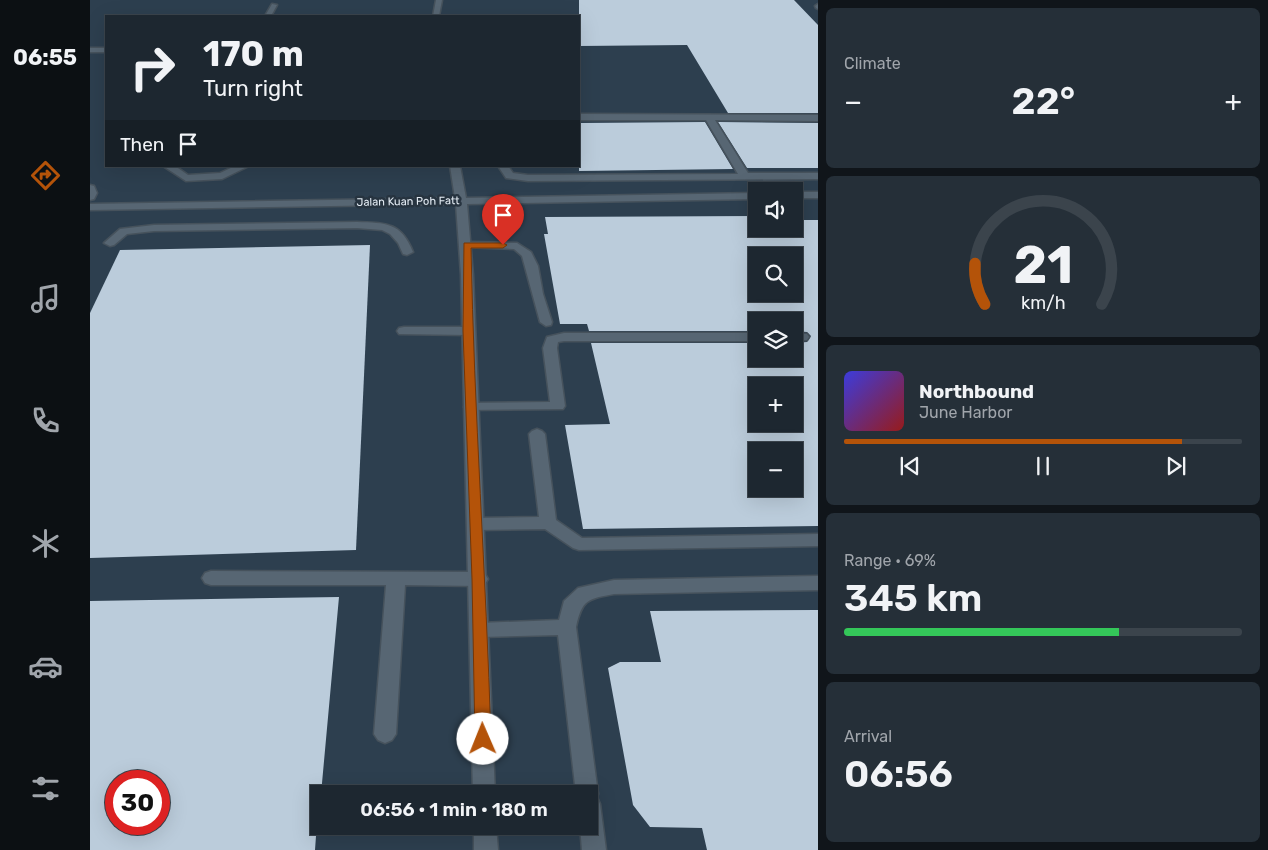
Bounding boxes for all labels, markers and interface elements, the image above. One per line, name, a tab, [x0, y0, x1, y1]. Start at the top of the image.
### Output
text: 170 m	[203, 33, 304, 75]
icon: right	[120, 35, 185, 100]
text: 06:55	[13, 44, 77, 71]
text: Climate	[844, 54, 901, 73]
text: Turn right	[203, 75, 303, 102]
text: 22°	[1012, 78, 1075, 124]
text: −	[844, 85, 862, 118]
text: +	[1225, 85, 1242, 118]
icon: arrive	[174, 130, 202, 158]
text: Then	[120, 133, 164, 156]
icon: directions	[28, 158, 63, 193]
map controls	[748, 182, 803, 497]
button: sound	[748, 182, 803, 237]
street label: Jalan Kuan Poh Fatt	[356, 194, 460, 209]
pin	[482, 194, 524, 245]
icon: arrive	[489, 201, 517, 229]
text: 21	[1013, 234, 1073, 296]
button: search	[748, 247, 803, 302]
icon: music	[28, 281, 63, 316]
text: km/h	[1021, 292, 1065, 313]
button: layers	[748, 312, 803, 367]
button: +	[748, 377, 803, 432]
text: Northbound	[919, 380, 1034, 403]
icon: phone	[28, 403, 63, 438]
text: June Harbor	[919, 403, 1012, 422]
button: −	[748, 442, 803, 497]
icon: previous	[896, 452, 924, 480]
icon: pause	[1029, 452, 1057, 480]
icon: next	[1162, 452, 1190, 480]
icon: climate	[28, 526, 63, 561]
text: Range · 69%	[844, 551, 936, 570]
text: 345 km	[844, 575, 982, 621]
icon: car	[28, 649, 63, 684]
position arrow	[456, 712, 508, 764]
text: Arrival	[844, 727, 892, 746]
text: 06:56	[844, 751, 953, 797]
speed limit sign: 30	[105, 770, 170, 835]
icon: filters	[28, 771, 63, 806]
text: 06:56 · 1 min · 180 m	[360, 798, 548, 821]

